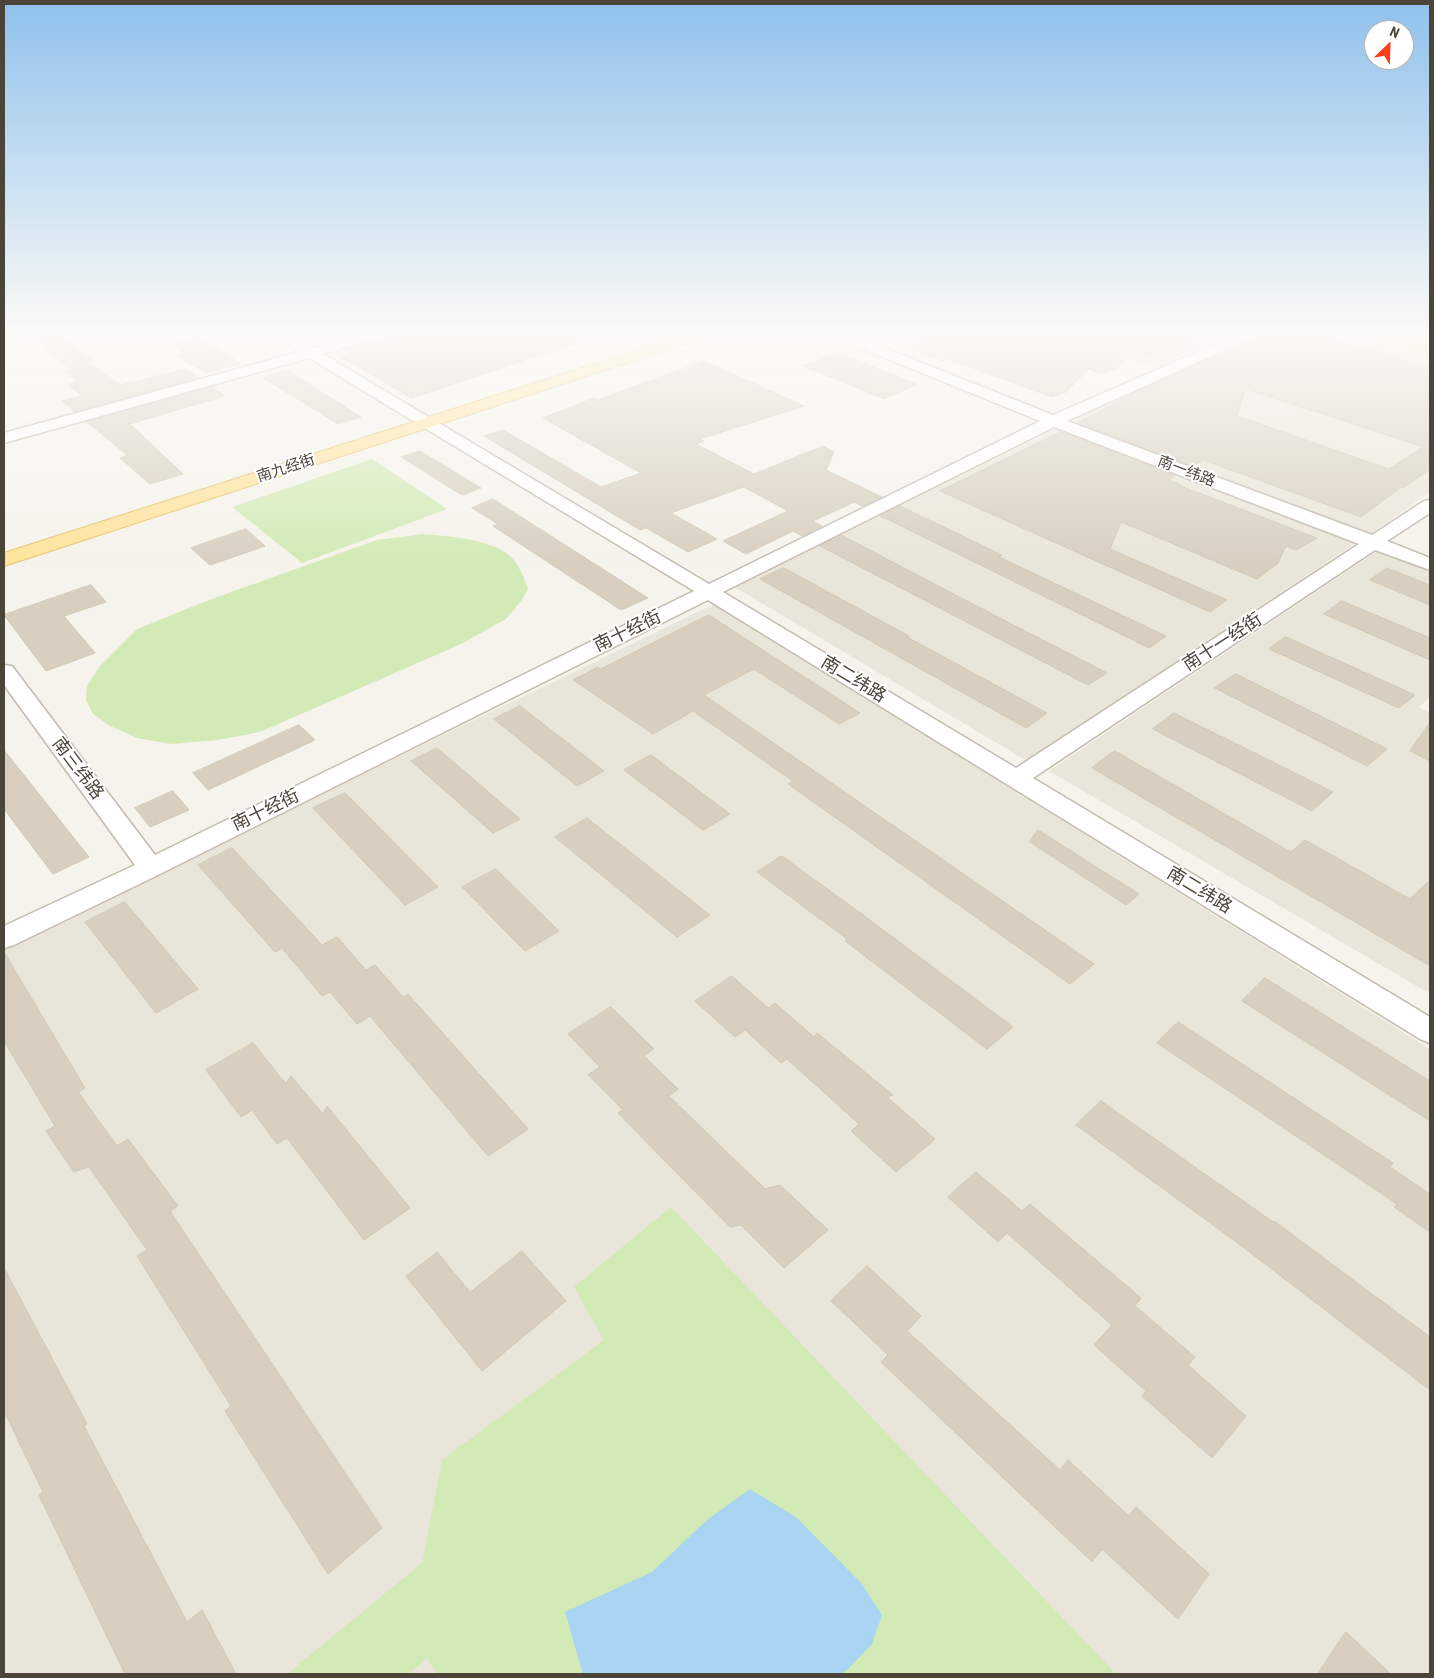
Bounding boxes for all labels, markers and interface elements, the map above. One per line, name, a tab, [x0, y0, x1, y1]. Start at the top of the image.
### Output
north arrow	[1364, 20, 1414, 70]
text: N	[1388, 23, 1402, 41]
street label: 南九经街	[255, 451, 317, 487]
street label: 南一纬路	[1155, 453, 1217, 491]
street label: 南十经街	[591, 607, 665, 657]
street label: 南十一经街	[1179, 609, 1267, 677]
street label: 南二纬路	[817, 652, 889, 708]
street label: 南三纬路	[47, 734, 107, 804]
street label: 南十经街	[229, 786, 303, 836]
street label: 南二纬路	[1163, 863, 1235, 919]

